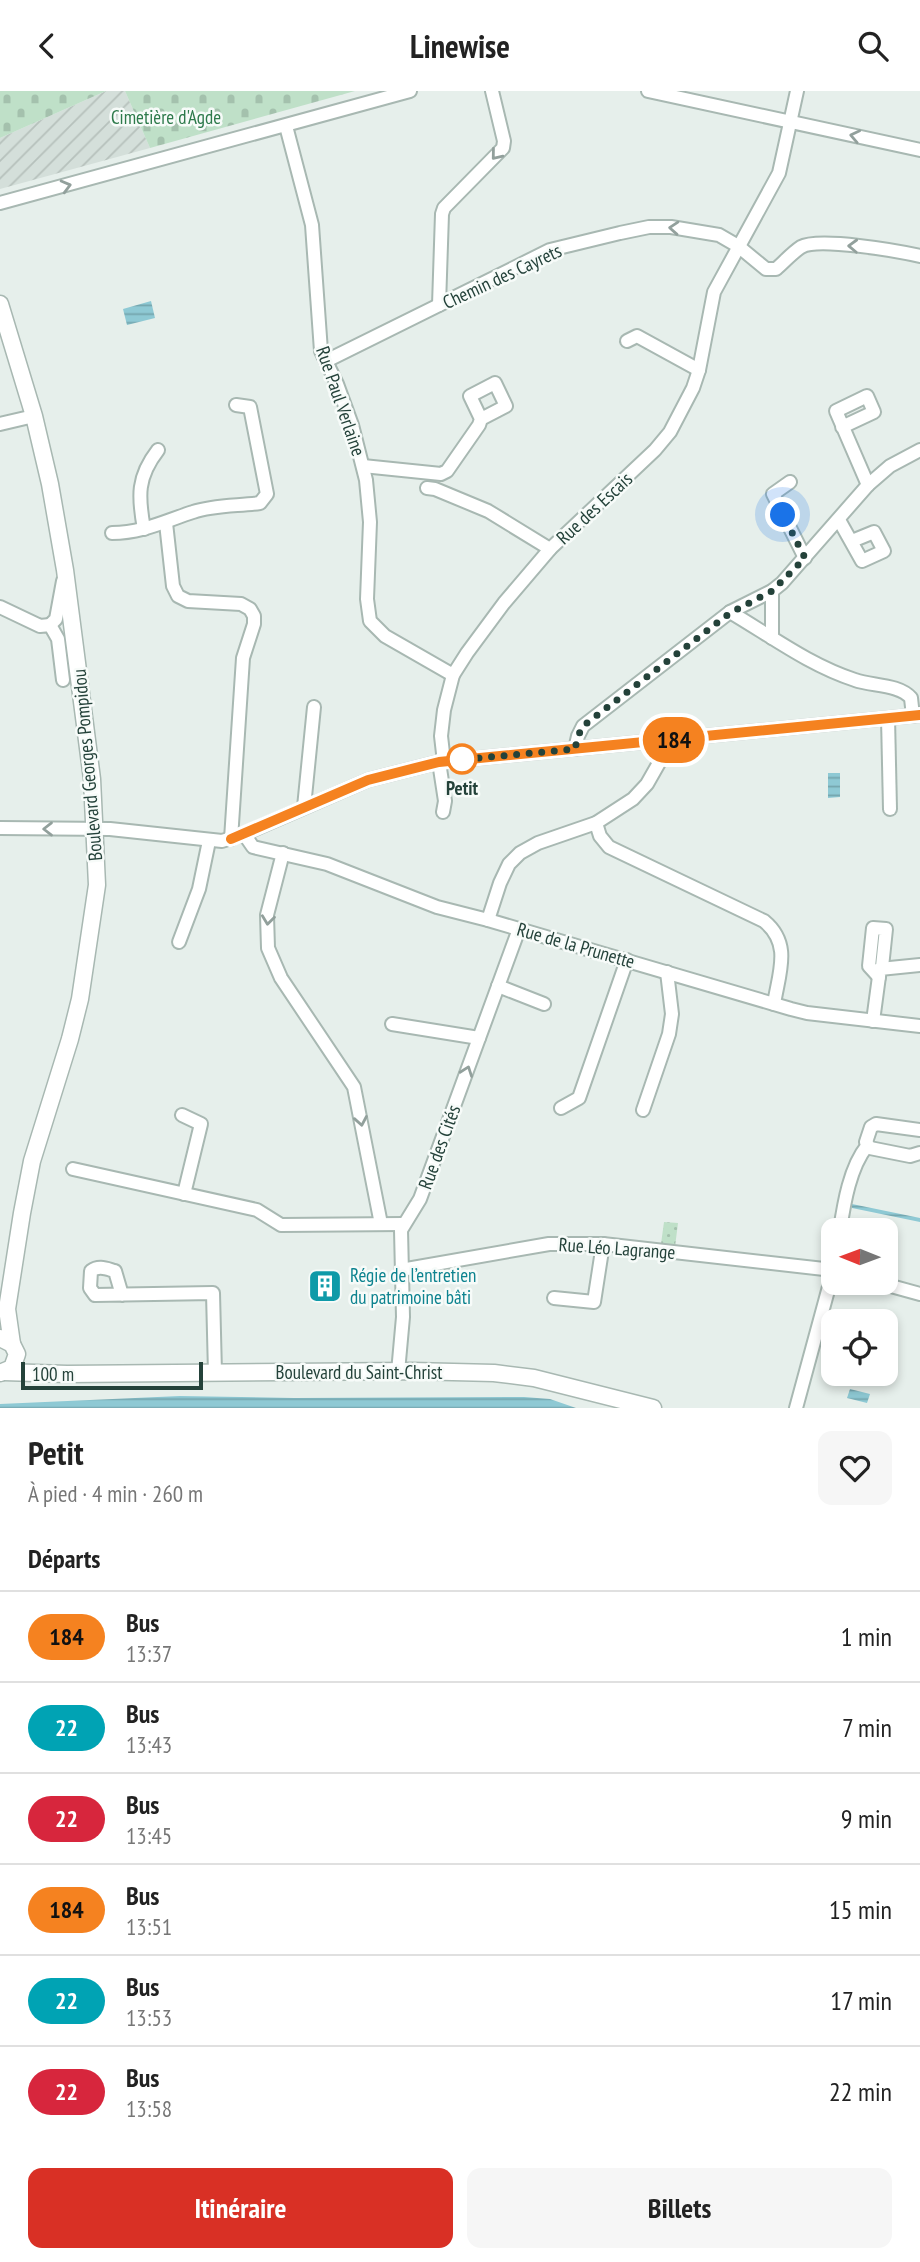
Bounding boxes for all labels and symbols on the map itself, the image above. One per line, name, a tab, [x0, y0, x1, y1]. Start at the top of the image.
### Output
park label: Cimetière d'Agde	[111, 105, 221, 129]
one-way arrow	[849, 130, 861, 144]
one-way arrow	[492, 147, 505, 159]
one-way arrow	[60, 180, 72, 194]
one-way arrow	[668, 221, 679, 236]
street label: Chemin des Cayrets	[439, 238, 565, 314]
one-way arrow	[847, 239, 858, 254]
street label: Rue Paul Verlaine	[311, 343, 371, 459]
street label: Rue des Escais	[551, 467, 637, 549]
your location	[765, 497, 800, 532]
street label: Boulevard Georges Pompidou	[67, 668, 107, 862]
line badge: 184	[634, 717, 714, 763]
marker: Petit	[447, 744, 477, 774]
place label: Petit	[446, 776, 478, 800]
one-way arrow	[42, 821, 53, 837]
one-way arrow	[260, 914, 275, 925]
street label: Rue de la Prunette	[514, 917, 638, 973]
one-way arrow	[459, 1065, 473, 1077]
street label: Rue des Cités	[413, 1102, 465, 1192]
one-way arrow	[353, 1115, 368, 1127]
north arrow	[821, 1218, 898, 1295]
street label: Rue Léo Lagrange	[558, 1232, 676, 1264]
place label: Régie de l’entretien du patrimoine bâti	[350, 1263, 476, 1309]
building icon: Régie de l’entretien du patrimoine bâti	[306, 1267, 344, 1305]
scale bar	[21, 1359, 203, 1391]
street label: Boulevard du Saint-Christ	[276, 1360, 443, 1384]

